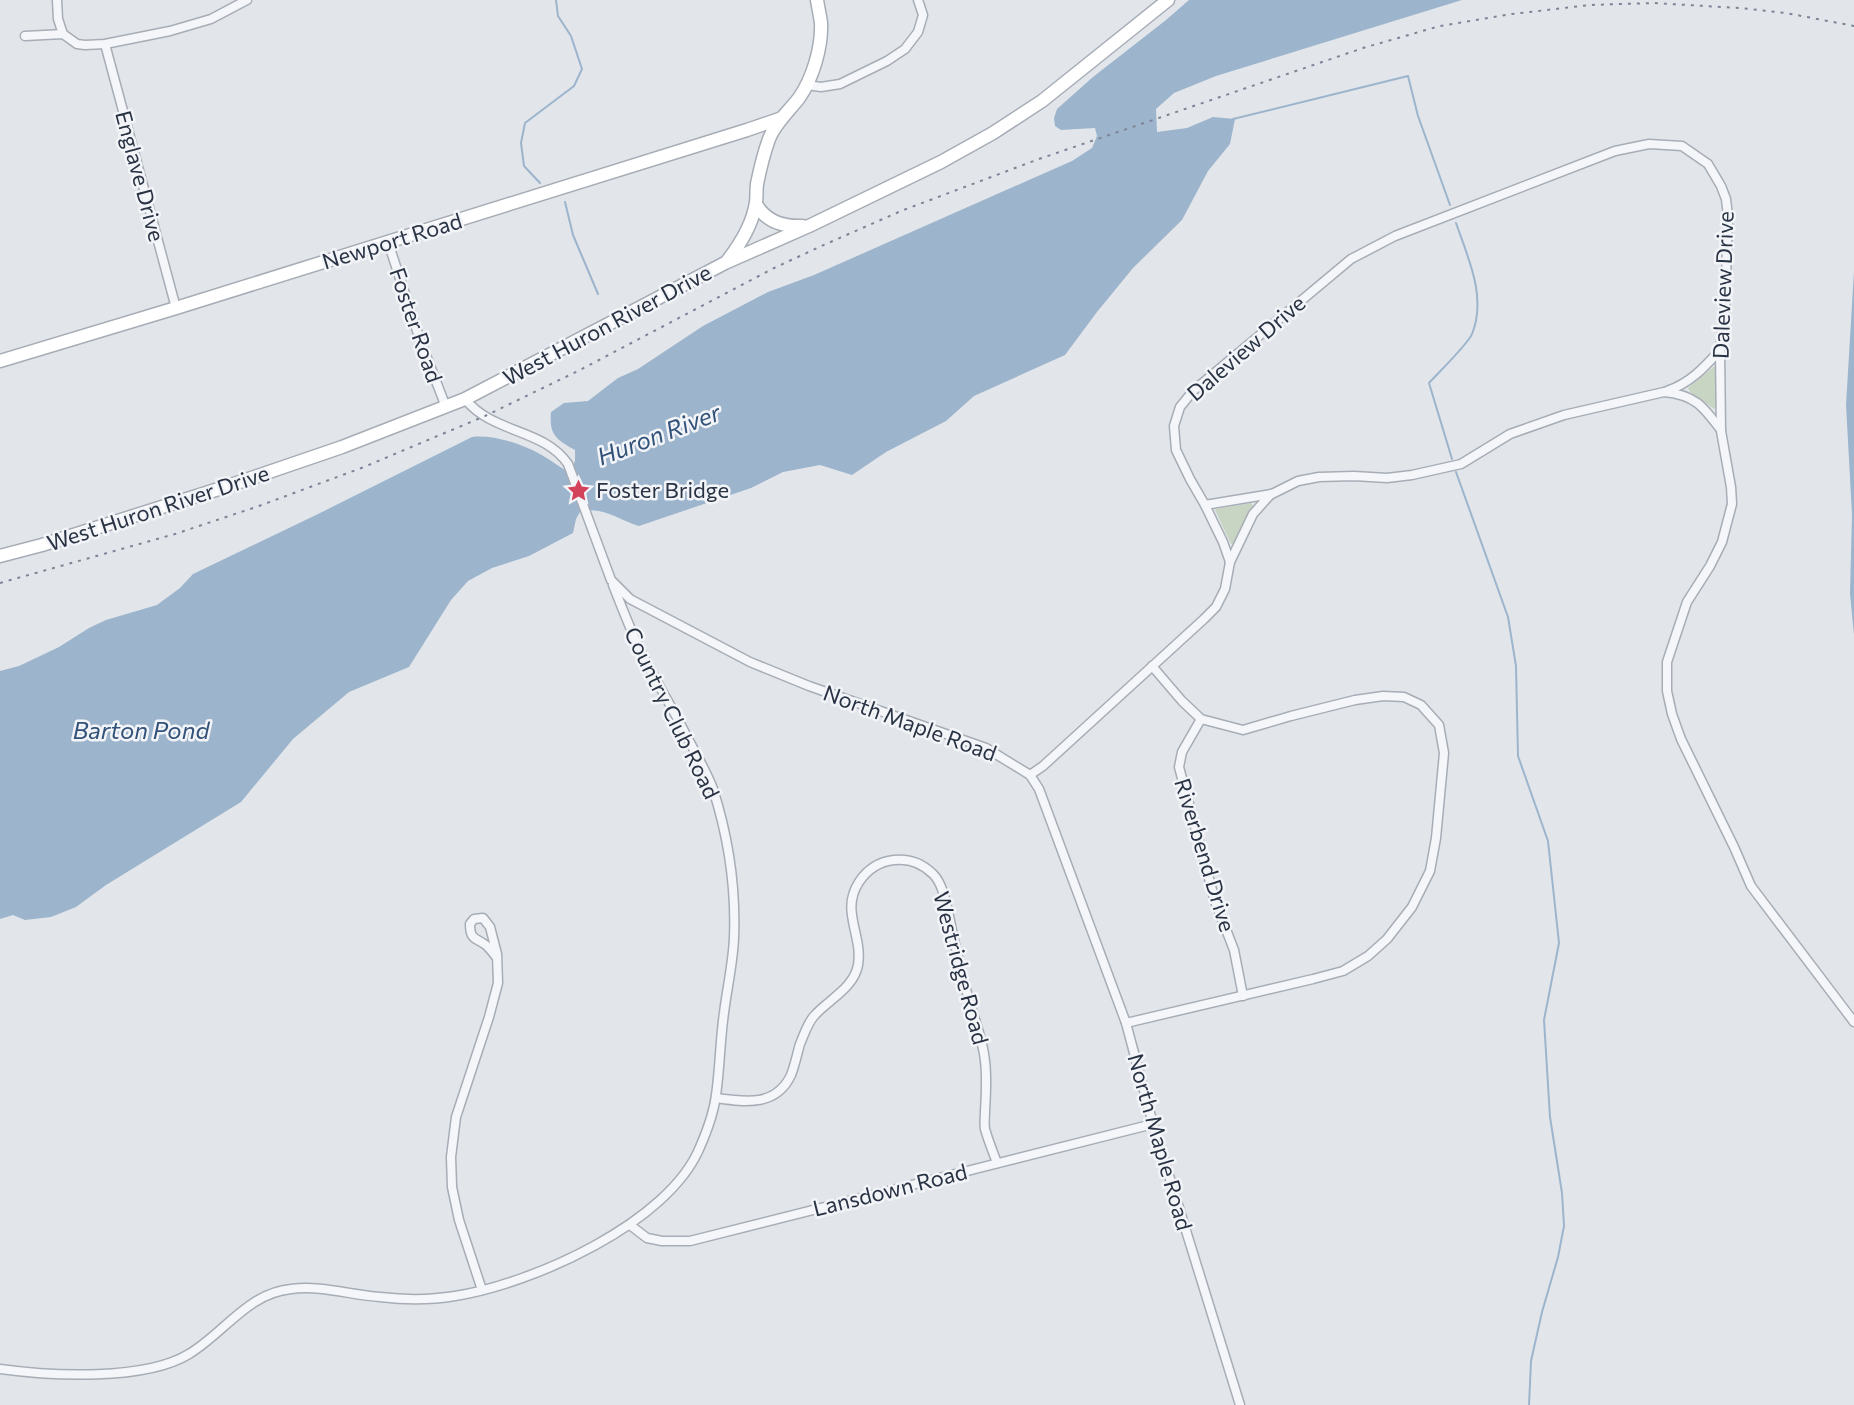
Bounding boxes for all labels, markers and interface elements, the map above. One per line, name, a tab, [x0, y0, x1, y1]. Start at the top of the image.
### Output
street label: Englave Drive	[110, 108, 171, 244]
street label: Newport Road	[319, 206, 465, 275]
street label: Daleview Drive	[1706, 211, 1739, 359]
street label: West Huron River Drive	[498, 258, 715, 391]
street label: Foster Road	[384, 264, 449, 386]
street label: Daleview Drive	[1181, 289, 1310, 406]
water label: Huron River	[593, 396, 726, 470]
street label: West Huron River Drive	[43, 459, 272, 556]
place label: Foster Bridge	[596, 476, 729, 503]
place icon: Foster Bridge	[565, 477, 591, 503]
street label: Country Club Road	[619, 622, 726, 803]
street label: North Maple Road	[820, 679, 1001, 766]
water label: Barton Pond	[73, 715, 210, 744]
street label: Riverbend Drive	[1169, 775, 1242, 935]
street label: Westridge Road	[928, 888, 995, 1047]
street label: North Maple Road	[1122, 1050, 1199, 1233]
street label: Lansdown Road	[810, 1157, 970, 1222]

